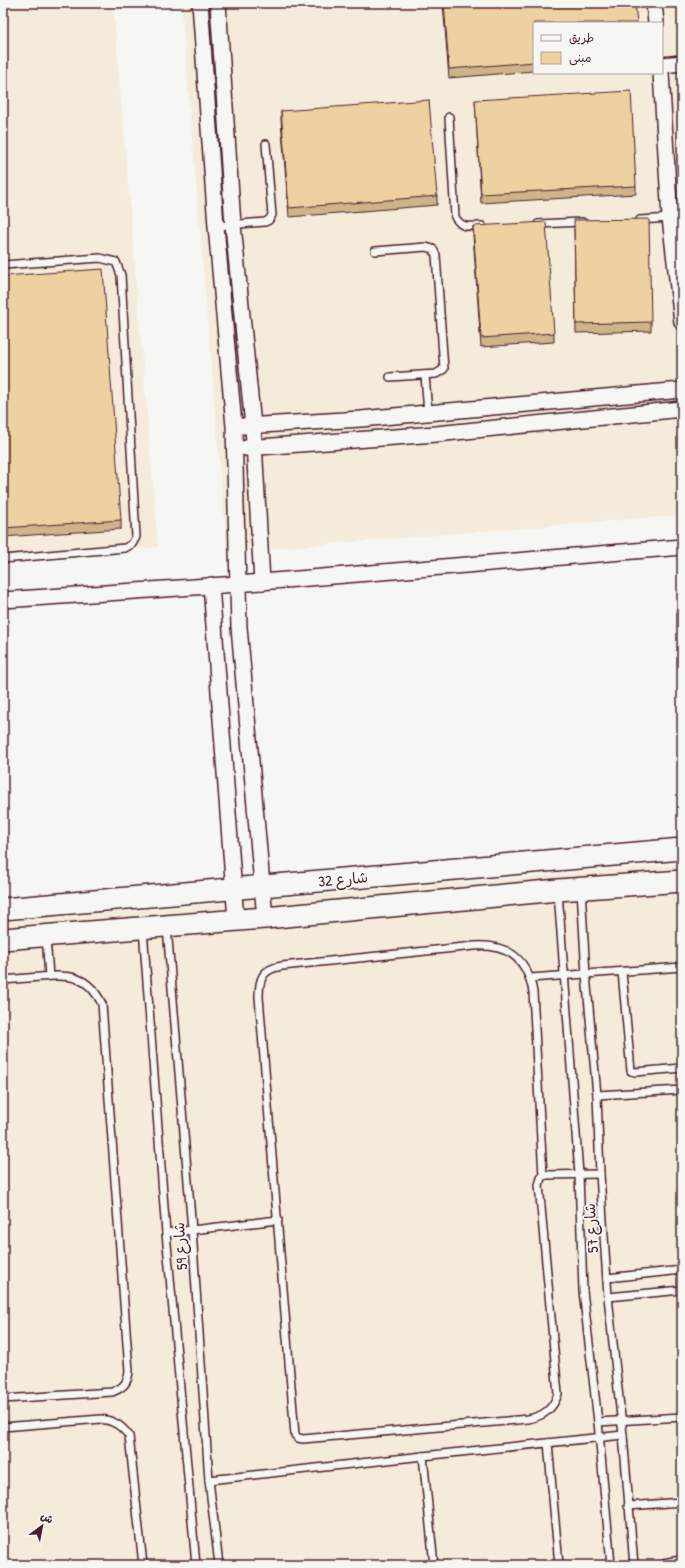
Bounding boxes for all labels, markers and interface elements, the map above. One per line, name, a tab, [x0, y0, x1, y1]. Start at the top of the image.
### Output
legend	[533, 22, 663, 74]
text: طريق	[569, 29, 594, 46]
text: مبنى	[569, 49, 592, 66]
street label: شارع 32	[317, 866, 369, 892]
street label: شارع 57	[579, 1202, 603, 1254]
street label: شارع 59	[168, 1221, 192, 1271]
north arrow	[22, 1506, 62, 1546]
text: ش	[38, 1508, 56, 1527]

